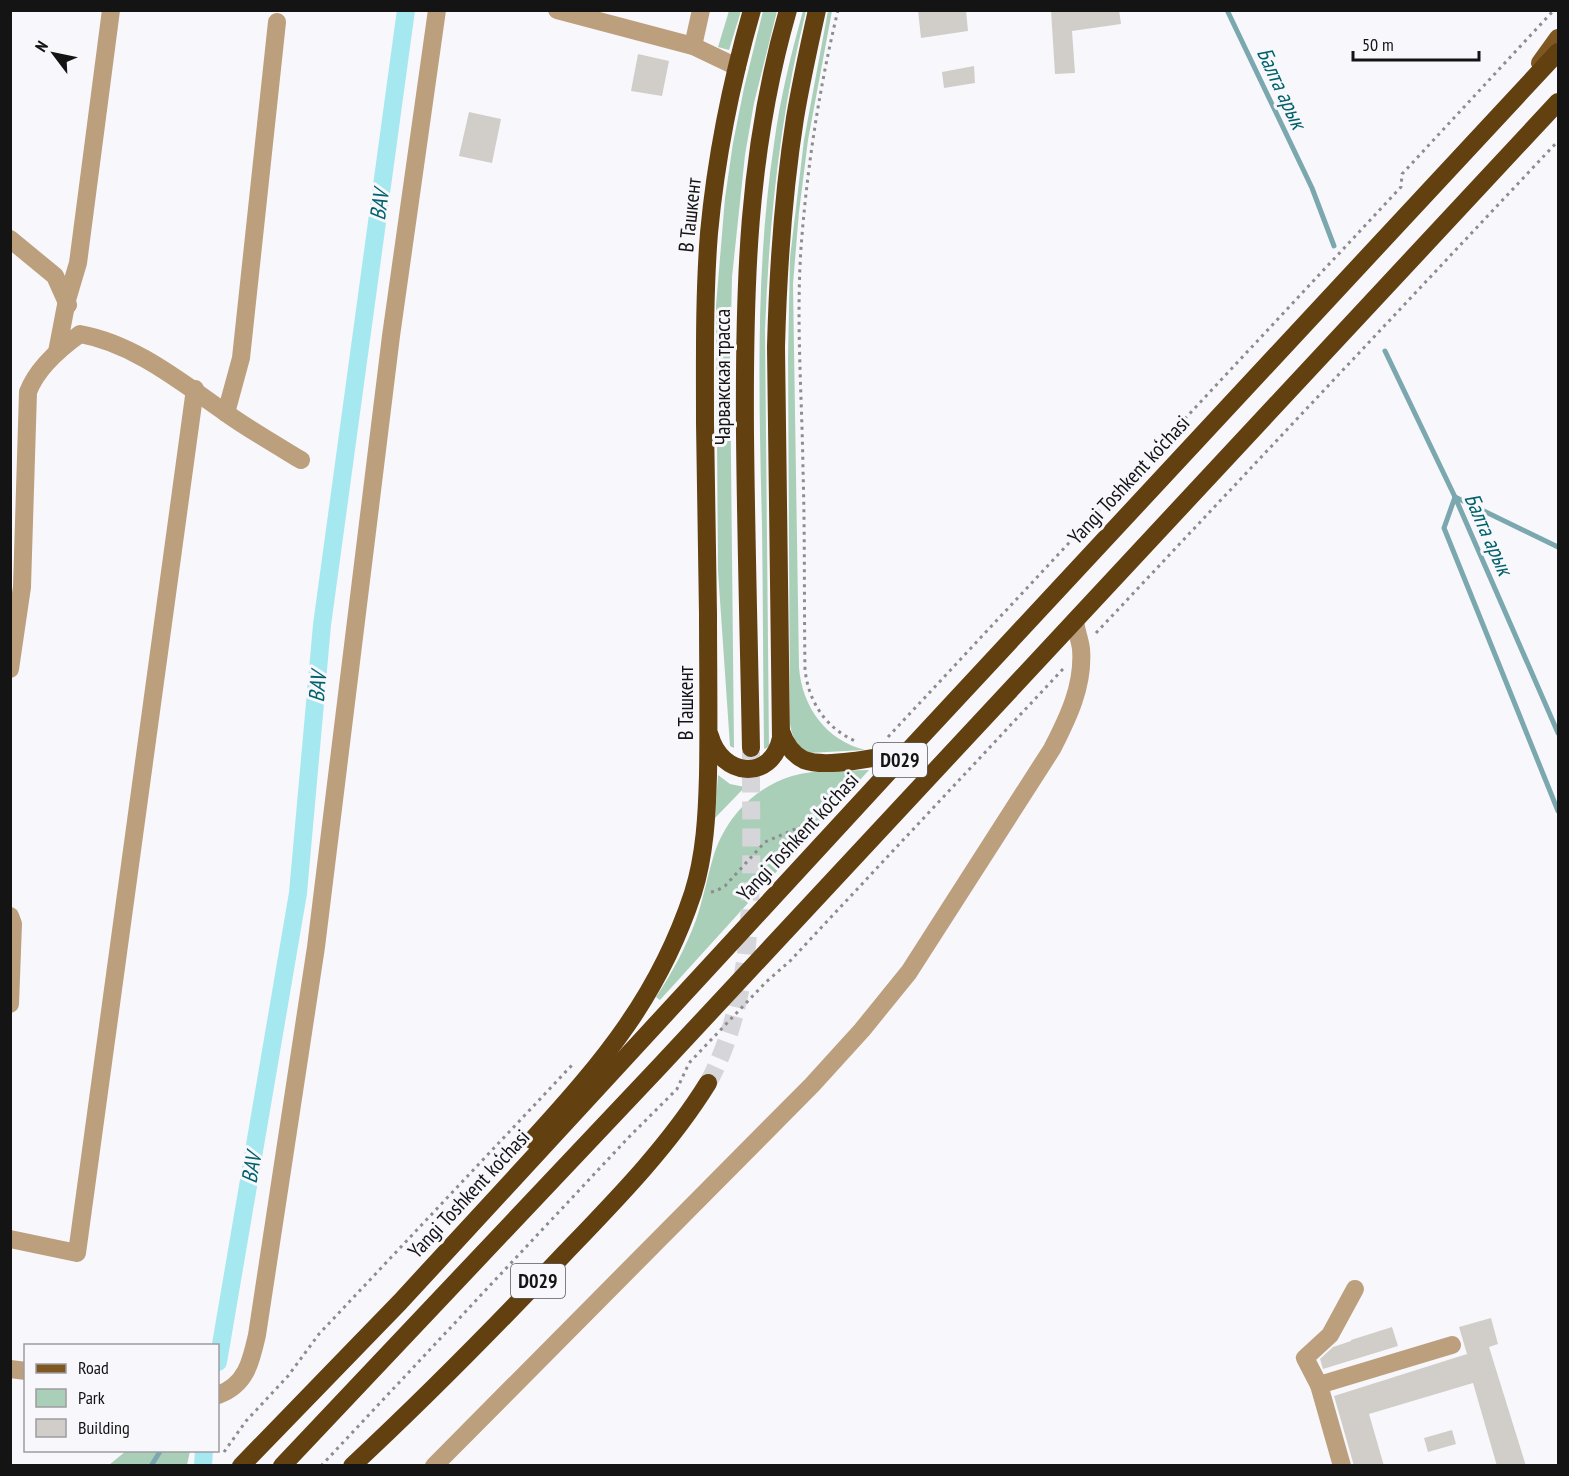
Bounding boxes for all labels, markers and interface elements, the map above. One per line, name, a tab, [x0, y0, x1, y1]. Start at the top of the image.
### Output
north arrow	[24, 24, 84, 84]
scale bar	[1353, 24, 1479, 62]
text: 50 m	[1362, 33, 1394, 56]
text: N	[31, 37, 52, 55]
water label: Балта арык	[1251, 43, 1314, 135]
street label: В Ташкент	[672, 176, 707, 253]
water label: BAV	[363, 183, 396, 222]
street label: Чарвакская трасса	[709, 309, 736, 445]
street label: Yangi Toshkent ko‘chasi	[1062, 409, 1195, 550]
water label: Балта арык	[1459, 489, 1520, 582]
street label: В Ташкент	[672, 665, 699, 740]
water label: BAV	[302, 666, 333, 703]
road number: D029	[873, 743, 927, 777]
street label: Yangi Toshkent ko‘chasi	[731, 766, 864, 907]
street label: Yangi Toshkent ko‘chasi	[402, 1123, 535, 1264]
water label: BAV	[235, 1146, 268, 1185]
road number: D029	[511, 1264, 565, 1298]
legend	[24, 1344, 219, 1452]
text: Road	[78, 1356, 109, 1379]
text: Park	[78, 1386, 105, 1409]
text: Building	[78, 1416, 130, 1439]

